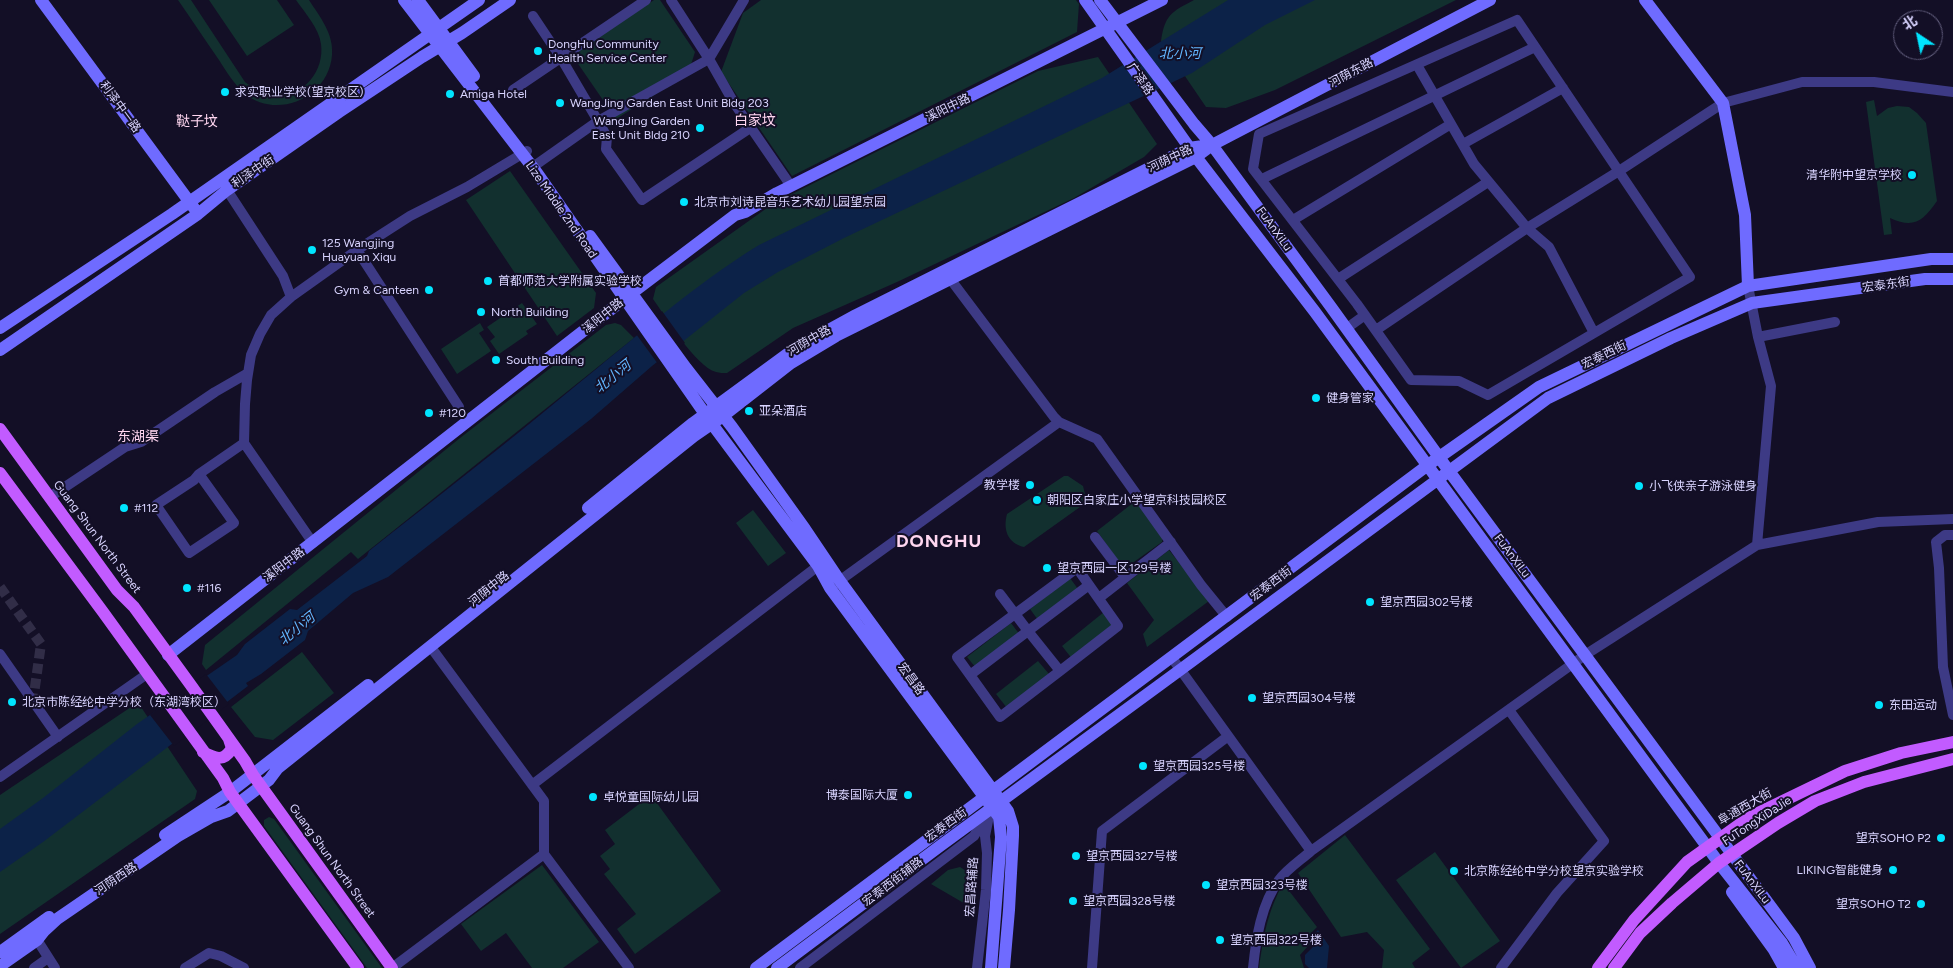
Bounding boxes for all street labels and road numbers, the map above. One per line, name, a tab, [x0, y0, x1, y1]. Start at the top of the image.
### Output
street label: 河荫东路	[1326, 55, 1376, 91]
street label: 广泽路	[1124, 60, 1156, 98]
street label: 利泽中一路	[97, 78, 143, 136]
street label: 溪阳中路	[923, 91, 973, 125]
street label: 河荫中路	[1145, 142, 1195, 176]
street label: 利泽中街	[229, 153, 277, 191]
street label: Lize Middle 2nd Road	[522, 159, 600, 261]
street label: FuAnXiLu	[1253, 204, 1295, 254]
street label: 宏泰东街	[1861, 275, 1911, 295]
street label: 溪阳中路	[580, 296, 626, 336]
street label: 河荫中路	[785, 323, 833, 359]
street label: 宏泰西街	[1579, 338, 1629, 372]
street label: Guang Shun North Street	[50, 478, 144, 596]
street label: FuAnXiLu	[1491, 531, 1533, 581]
street label: 溪阳中路	[260, 545, 308, 585]
street label: 宏泰西街	[1247, 564, 1295, 604]
street label: 河荫中路	[466, 568, 512, 610]
street label: 宏昌路	[895, 660, 927, 698]
street label: 阜通西大街	[1715, 786, 1775, 828]
street label: FuTongXiDaJie	[1720, 793, 1794, 849]
street label: Guang Shun North Street	[286, 801, 378, 921]
street label: 宏泰西街	[922, 805, 970, 845]
street label: 宏泰西街辅路	[860, 855, 926, 909]
street label: 宏昌路辅路	[963, 857, 981, 917]
street label: FuAnXiLu	[1731, 857, 1773, 907]
street label: 河荫西路	[92, 860, 140, 898]

